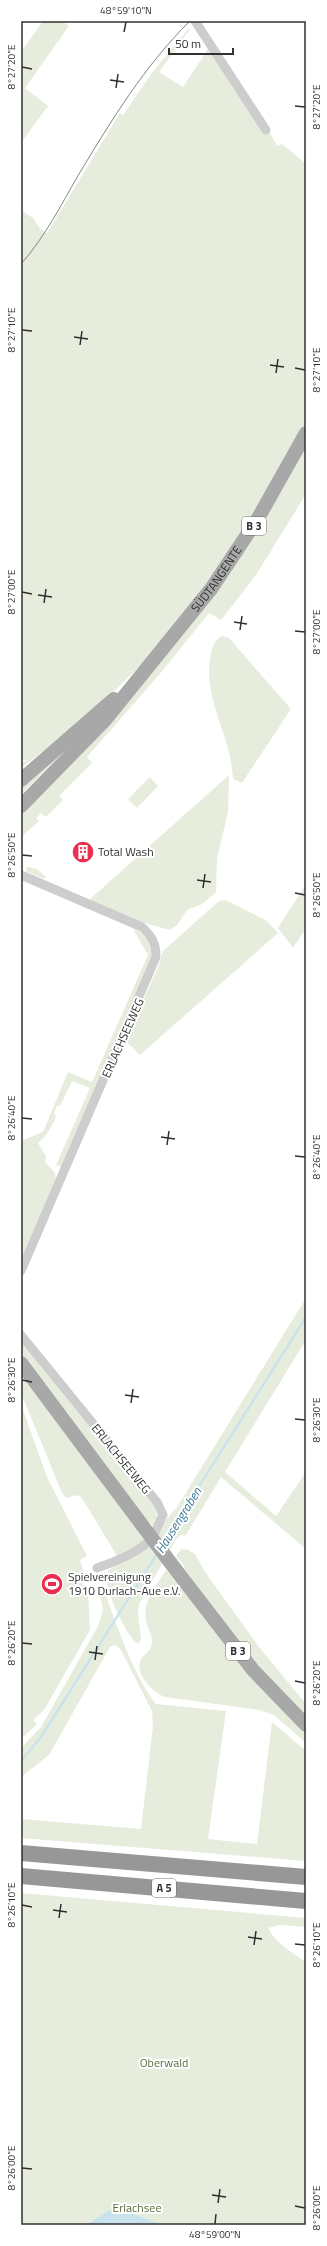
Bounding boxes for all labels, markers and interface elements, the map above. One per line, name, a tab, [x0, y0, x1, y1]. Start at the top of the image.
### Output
text: 48°59'10"N	[100, 3, 152, 18]
scale bar	[169, 30, 233, 56]
text: 50 m	[175, 34, 201, 53]
text: 8°27'20"E	[4, 44, 19, 89]
text: 8°27'20"E	[309, 84, 324, 129]
text: 8°27'10"E	[4, 307, 19, 352]
text: 8°27'10"E	[309, 347, 324, 392]
road number: B 3	[242, 517, 266, 535]
street label: SÜDTANGENTE	[186, 541, 247, 616]
text: 8°27'00"E	[4, 569, 19, 614]
text: 8°27'00"E	[309, 609, 324, 654]
text: 8°26'50"E	[4, 832, 19, 877]
building icon: Total Wash	[70, 839, 96, 865]
place label: Total Wash	[98, 842, 154, 861]
text: 8°26'50"E	[309, 872, 324, 917]
street label: ERLACHSEEWEG	[96, 995, 149, 1081]
text: 8°26'40"E	[4, 1095, 19, 1140]
text: 8°26'40"E	[309, 1134, 324, 1179]
text: 8°26'30"E	[4, 1357, 19, 1402]
text: 8°26'30"E	[309, 1397, 324, 1442]
street label: ERLACHSEEWEG	[87, 1419, 156, 1498]
water label: Hausengraben	[150, 1483, 207, 1557]
place label: Spielvereinigung 1910 Durlach-Aue e.V.	[68, 1567, 181, 1600]
sports icon: Spielvereinigung 1910 Durlach-Aue e.V.	[39, 1571, 65, 1597]
text: 8°26'20"E	[4, 1620, 19, 1665]
road number: B 3	[226, 1642, 250, 1660]
text: 8°26'20"E	[309, 1660, 324, 1705]
road number: A 5	[152, 1879, 176, 1897]
text: 8°26'10"E	[4, 1882, 19, 1927]
text: 8°26'10"E	[309, 1922, 324, 1967]
park label: Oberwald	[140, 2053, 188, 2072]
text: 8°26'00"E	[4, 2145, 19, 2190]
text: 8°26'00"E	[309, 2185, 324, 2230]
park label: Erlachsee	[113, 2198, 161, 2217]
text: 48°59'00"N	[189, 2227, 241, 2242]

